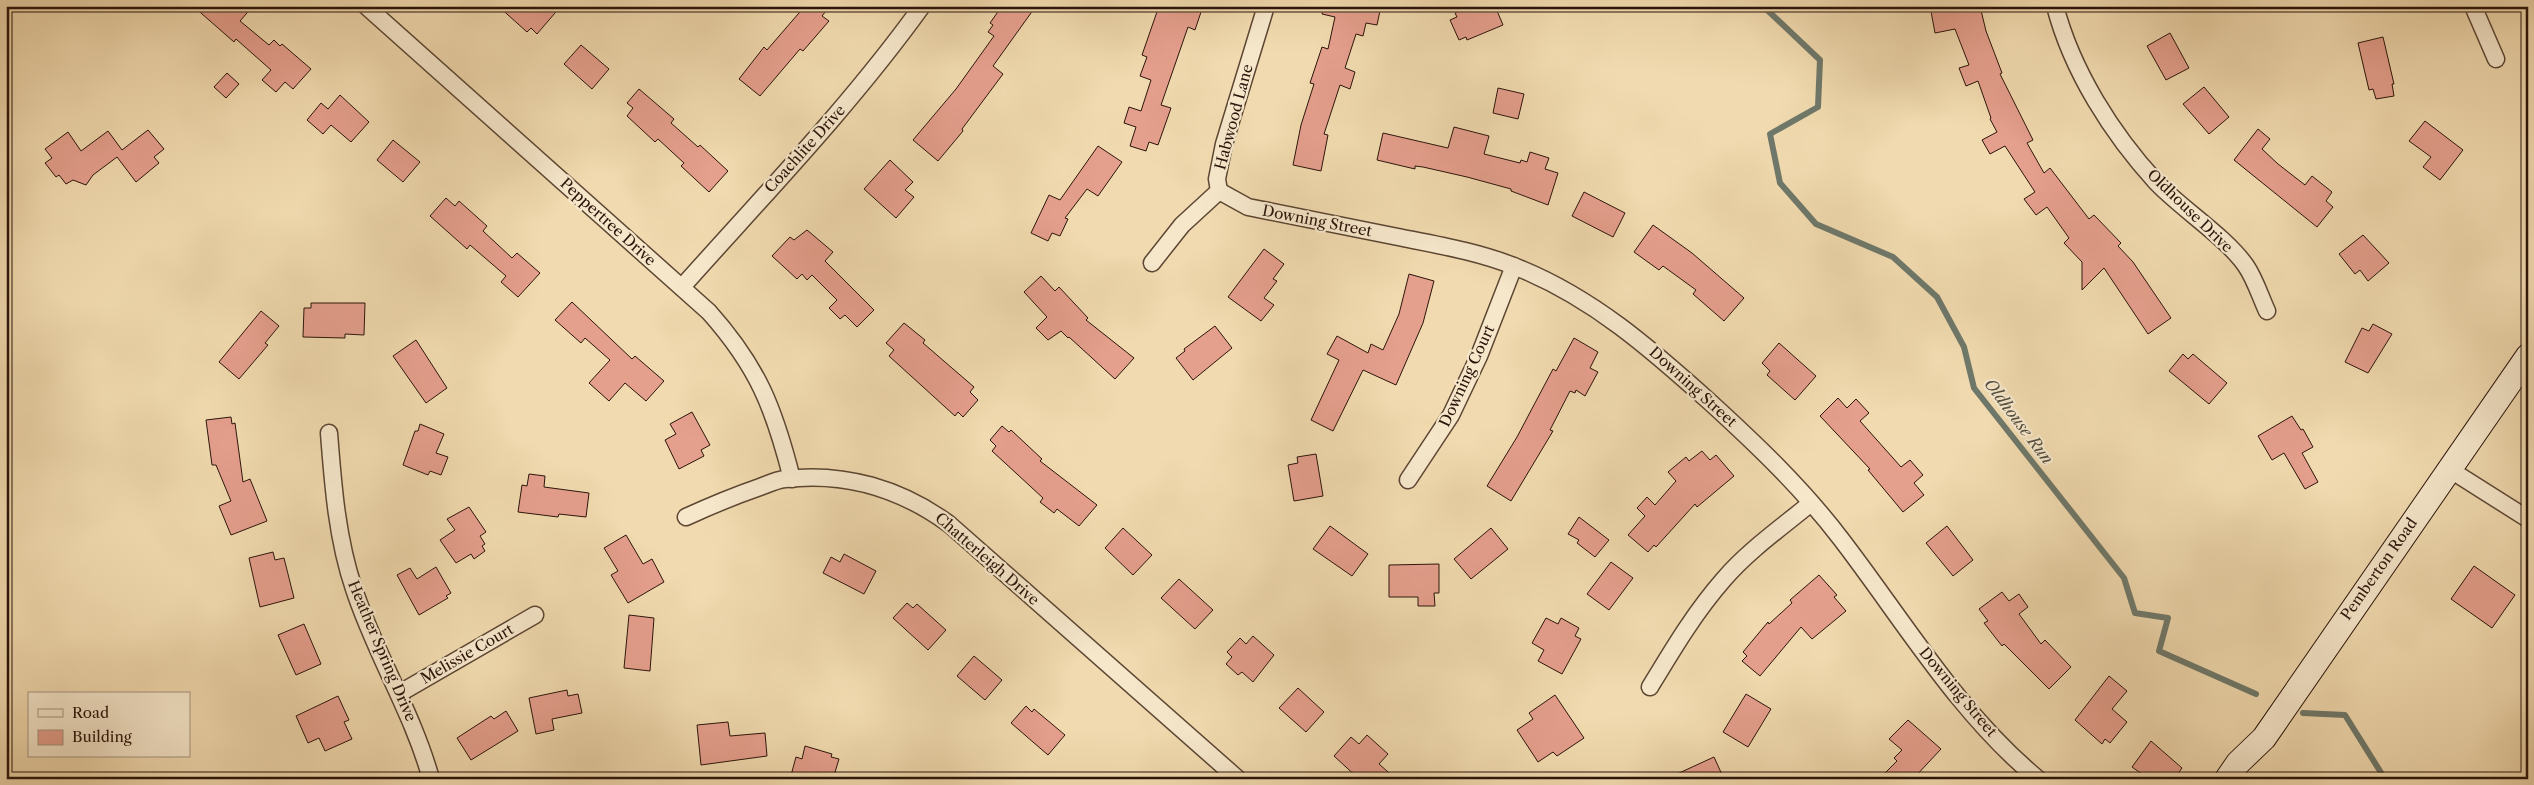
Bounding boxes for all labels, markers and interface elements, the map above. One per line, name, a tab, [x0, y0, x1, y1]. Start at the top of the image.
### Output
street label: Habwood Lane	[1210, 62, 1257, 172]
street label: Coachlite Drive	[760, 101, 849, 197]
street label: Oldhouse Drive	[2144, 165, 2237, 256]
street label: Peppertree Drive	[557, 174, 660, 270]
street label: Downing Street	[1261, 201, 1374, 241]
street label: Downing Court	[1435, 321, 1499, 430]
street label: Downing Street	[1646, 342, 1741, 431]
water label: Oldhouse Run	[1980, 374, 2058, 468]
street label: Chatterleigh Drive	[931, 508, 1043, 609]
street label: Pemberton Road	[2336, 514, 2421, 624]
street label: Heather Spring Drive	[344, 577, 421, 724]
street label: Melissie Court	[417, 619, 517, 688]
street label: Downing Street	[1915, 643, 2002, 741]
legend	[28, 692, 190, 758]
text: Road	[72, 703, 109, 722]
text: Building	[72, 727, 132, 746]

